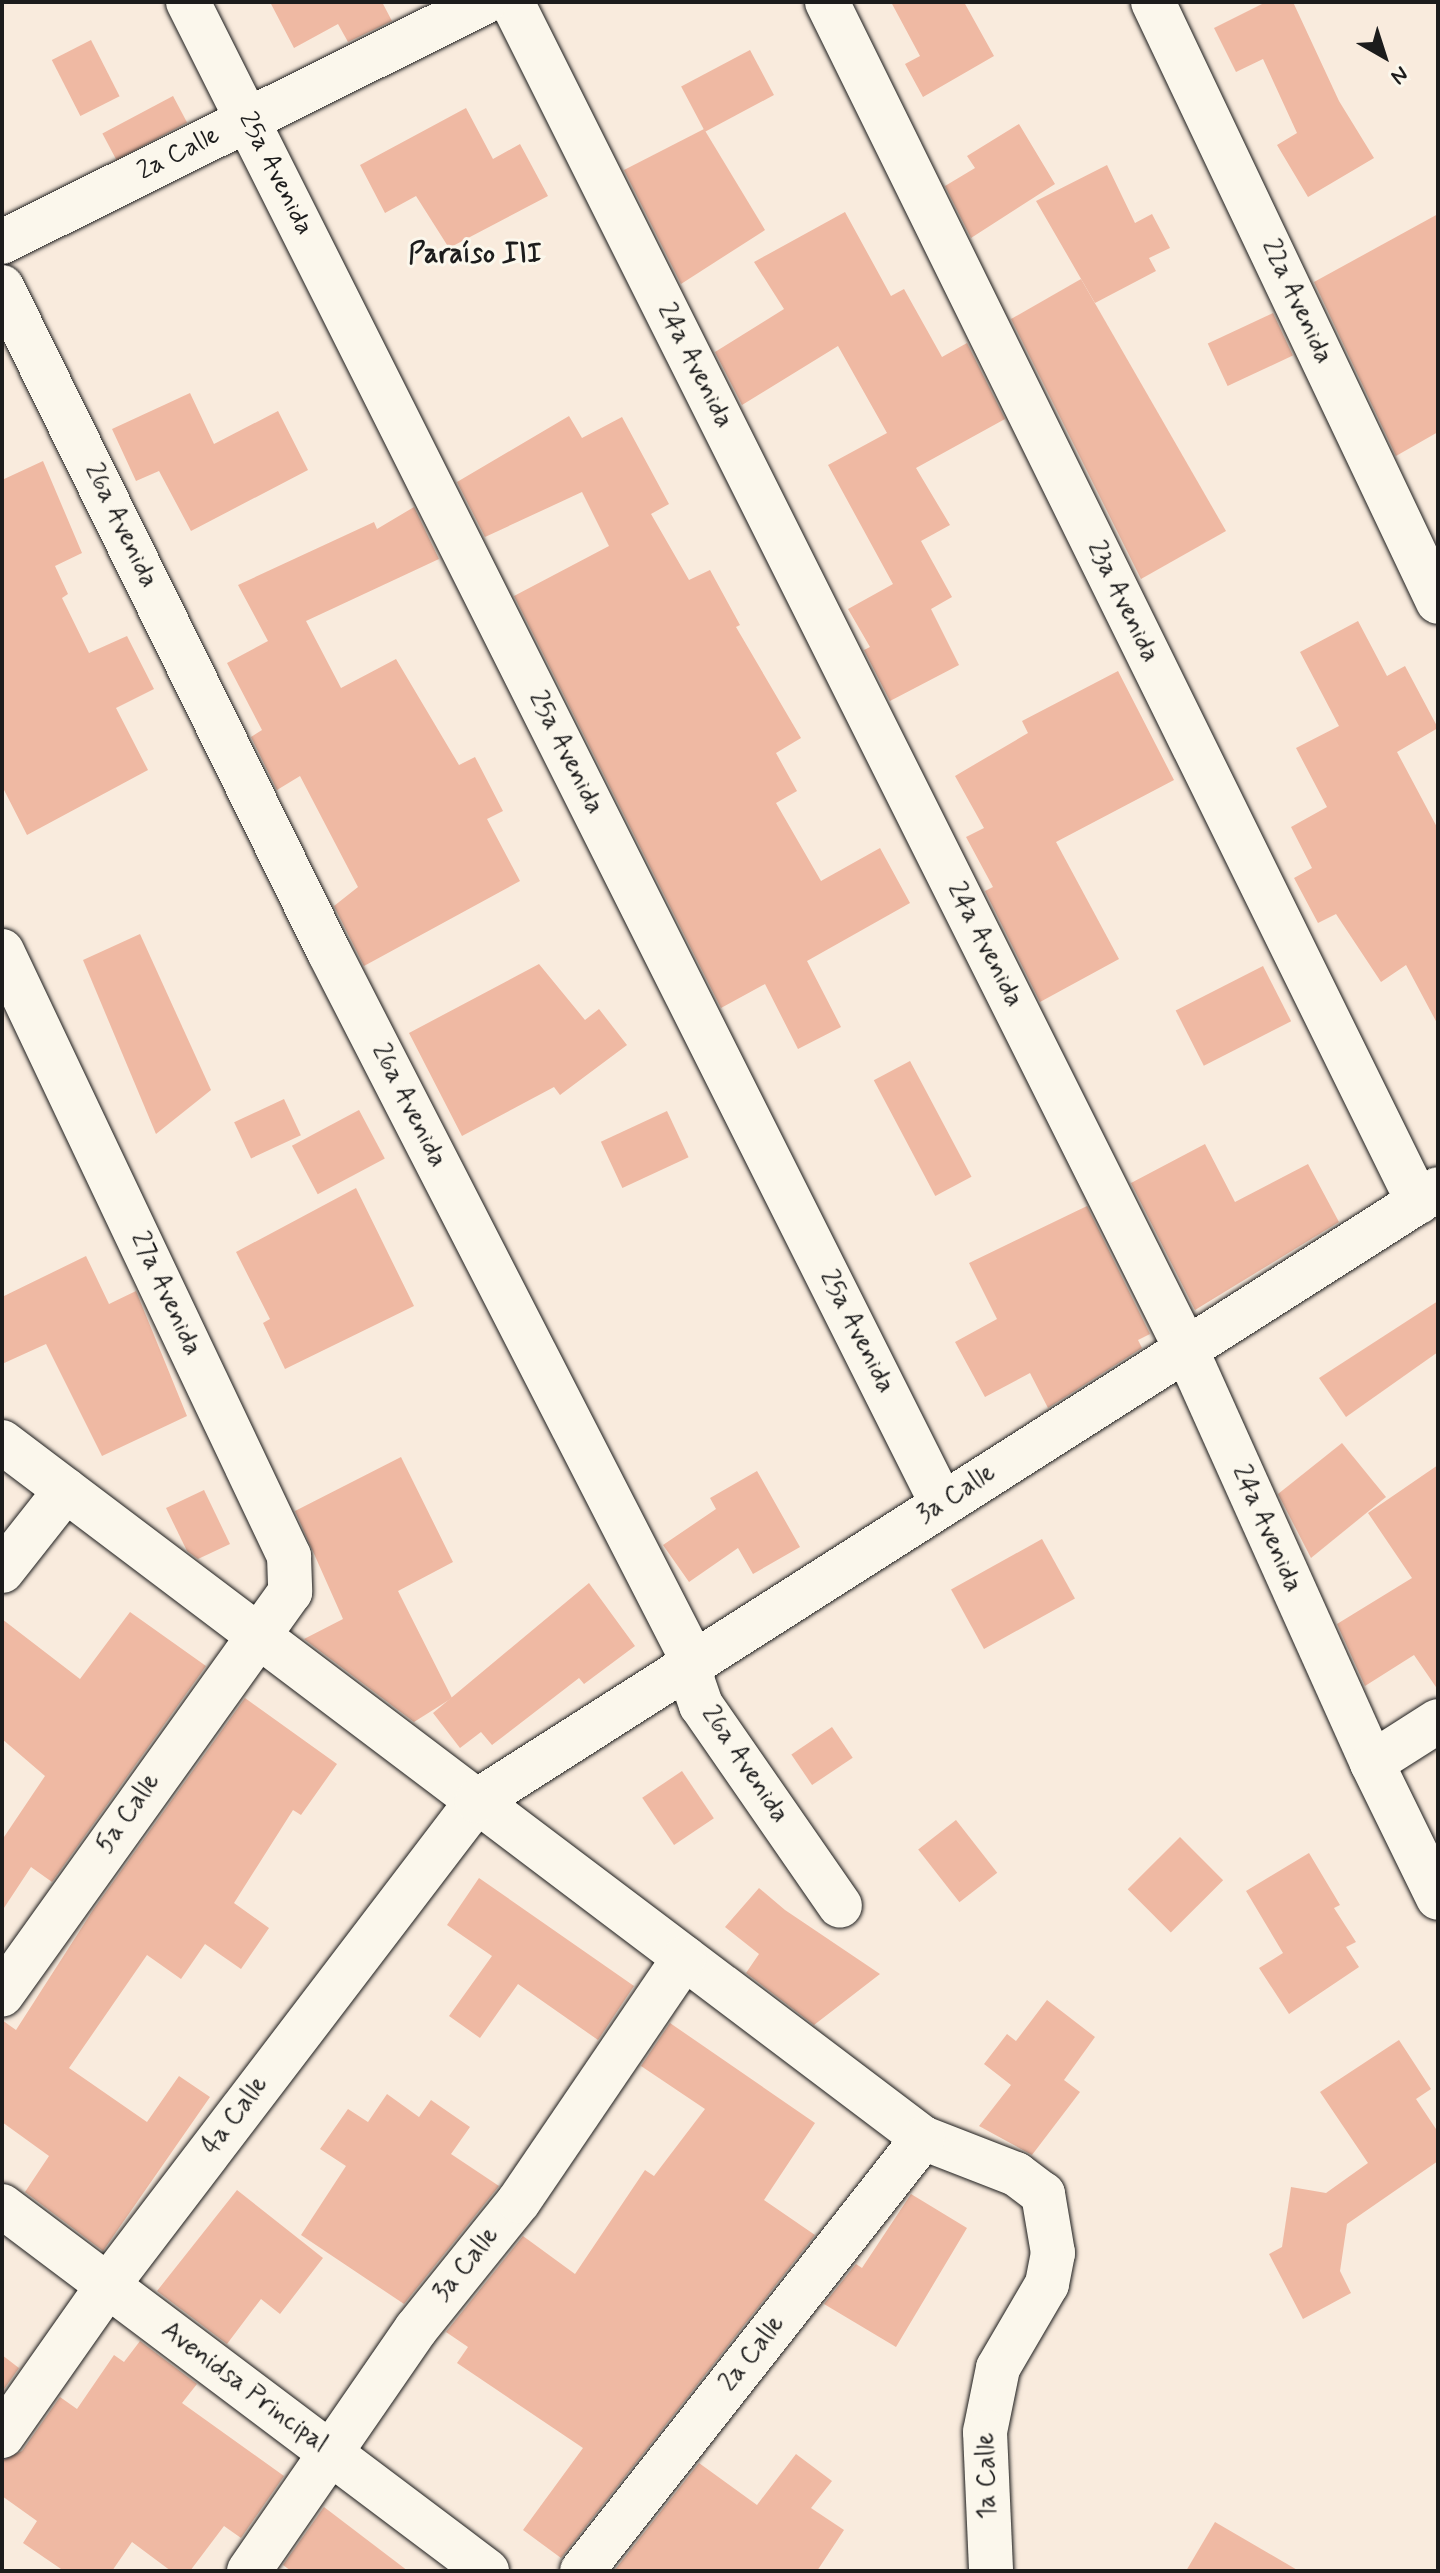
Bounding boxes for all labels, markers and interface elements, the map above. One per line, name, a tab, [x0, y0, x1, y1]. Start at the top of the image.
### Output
north arrow	[1344, 16, 1424, 96]
text: N	[1385, 59, 1414, 90]
street label: 25a Avenida	[231, 107, 319, 241]
street label: 2a Calle	[132, 120, 226, 188]
street label: 22a Avenida	[1254, 235, 1338, 369]
district label: Paraíso III	[408, 238, 542, 272]
street label: 24a Avenida	[649, 298, 739, 434]
street label: 26a Avenida	[76, 459, 164, 593]
street label: 23a Avenida	[1079, 536, 1165, 668]
street label: 25a Avenida	[521, 686, 609, 820]
street label: 24a Avenida	[939, 877, 1029, 1013]
street label: 26a Avenida	[364, 1039, 452, 1173]
street label: 27a Avenida	[123, 1227, 207, 1361]
street label: 25a Avenida	[812, 1265, 900, 1399]
street label: 3a Calle	[912, 1458, 1002, 1532]
street label: 24a Avenida	[1224, 1460, 1308, 1598]
street label: 26a Avenida	[693, 1700, 795, 1830]
street label: 5a Calle	[90, 1767, 168, 1861]
street label: 4a Calle	[196, 2070, 276, 2162]
street label: 3a Calle	[427, 2221, 507, 2309]
street label: 2a Calle	[713, 2309, 793, 2399]
street label: Avenidsa Principal	[153, 2314, 335, 2462]
street label: 1a Calle	[972, 2432, 1004, 2520]

